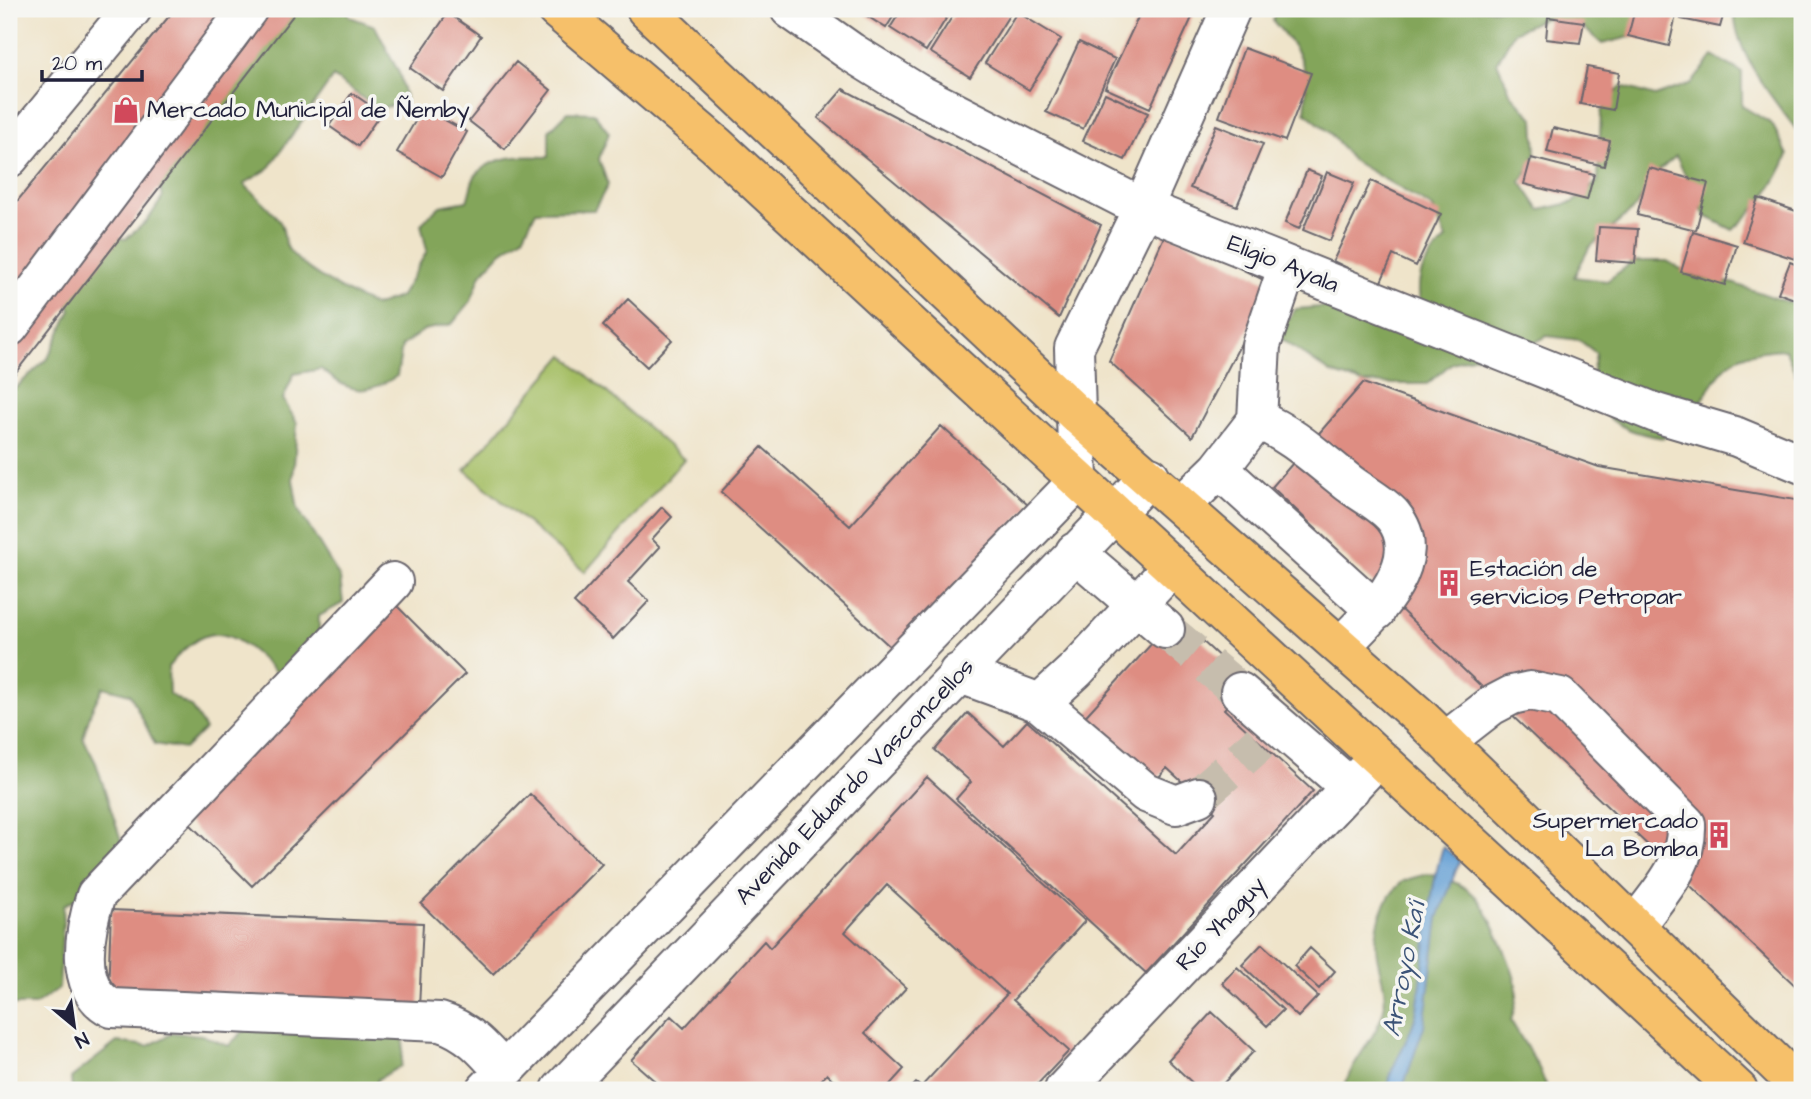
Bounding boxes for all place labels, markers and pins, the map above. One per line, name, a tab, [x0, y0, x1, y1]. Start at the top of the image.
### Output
place label: Mercado Municipal de Ñemby	[147, 93, 470, 128]
shop icon: Mercado Municipal de Ñemby	[111, 95, 141, 125]
place label: Estación de servicios Petropar	[1470, 552, 1682, 614]
building icon: Estación de servicios Petropar	[1434, 568, 1464, 598]
place label: Supermercado La Bomba	[1533, 804, 1698, 866]
building icon: Supermercado La Bomba	[1704, 820, 1734, 850]

